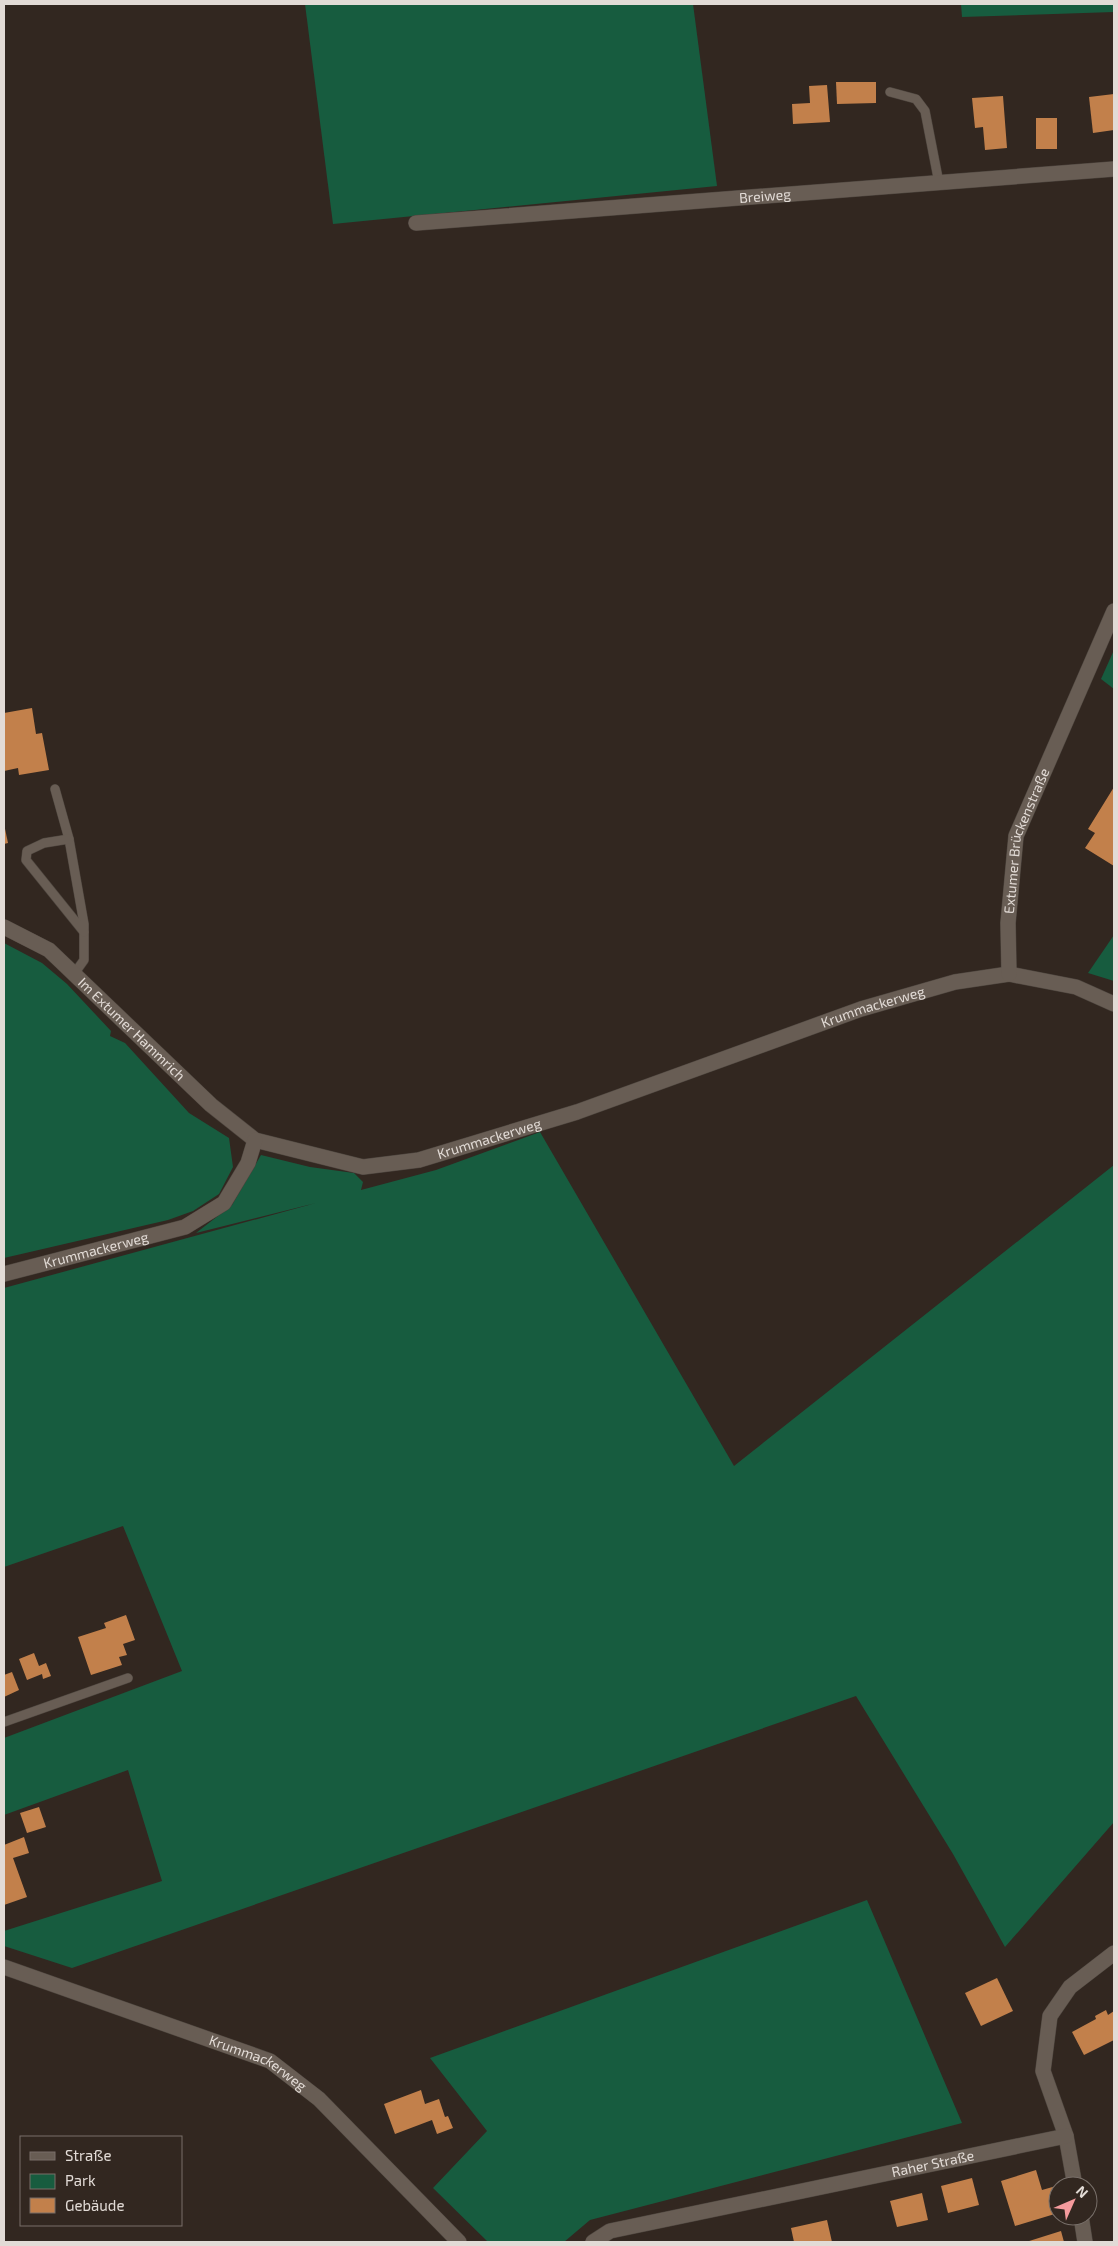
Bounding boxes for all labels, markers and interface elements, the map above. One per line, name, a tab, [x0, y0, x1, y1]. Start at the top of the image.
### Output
street label: Breiweg	[738, 185, 792, 206]
street label: Extumer Brückenstraße	[1000, 765, 1053, 914]
street label: Im Extumer Hammrich	[75, 974, 189, 1084]
street label: Krummackerweg	[819, 982, 927, 1031]
street label: Krummackerweg	[435, 1114, 543, 1162]
street label: Krummackerweg	[41, 1228, 150, 1271]
street label: Krummackerweg	[207, 2031, 310, 2094]
legend	[20, 2136, 182, 2226]
text: Straße	[65, 2146, 111, 2164]
street label: Raher Straße	[890, 2146, 976, 2180]
text: Park	[65, 2171, 96, 2189]
north arrow	[1048, 2176, 1098, 2226]
text: N	[1073, 2182, 1092, 2201]
text: Gebäude	[65, 2196, 124, 2214]

